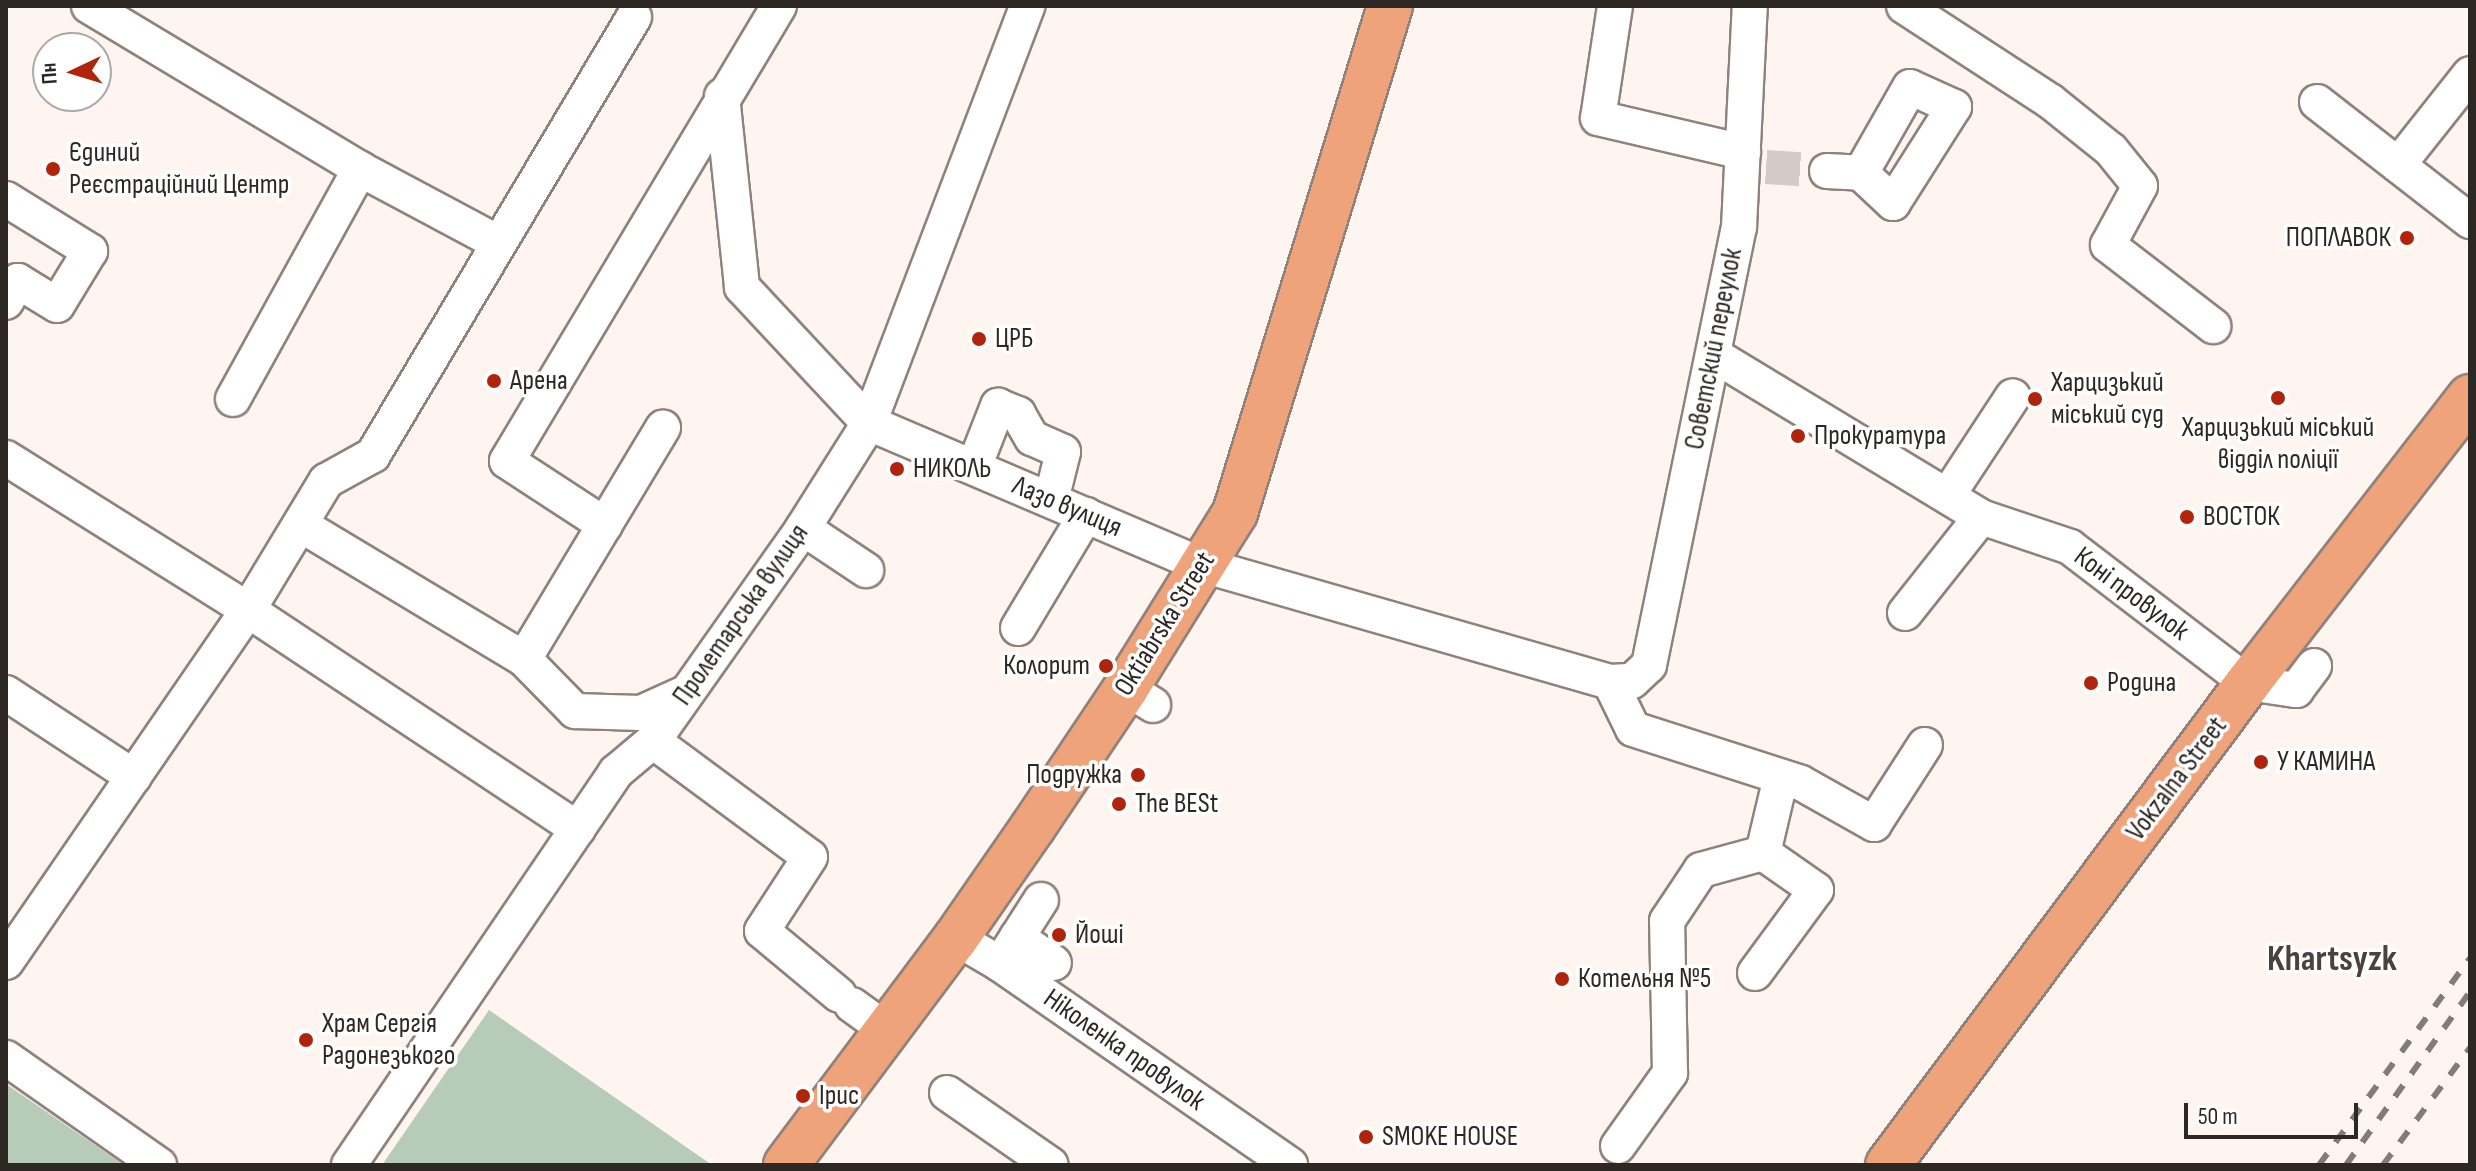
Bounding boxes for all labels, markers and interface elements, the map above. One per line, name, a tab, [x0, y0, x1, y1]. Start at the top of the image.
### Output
north arrow	[32, 32, 112, 112]
text: Пн	[35, 62, 64, 85]
place label: Єдиний Реєстраційний Центр	[69, 136, 289, 202]
marker: Єдиний Реєстраційний Центр	[44, 160, 62, 178]
place label: ПОПЛАВОК	[2286, 221, 2391, 255]
marker: ПОПЛАВОК	[2398, 229, 2416, 247]
street label: Советский переулок	[1678, 246, 1750, 452]
place label: ЦРБ	[995, 322, 1033, 356]
marker: ЦРБ	[970, 330, 988, 348]
place label: Арена	[510, 364, 568, 398]
place label: Харцизький міський суд	[2051, 366, 2164, 432]
marker: Арена	[485, 372, 503, 390]
marker: Харцизький міський відділ поліції	[2269, 389, 2287, 407]
marker: Харцизький міський суд	[2026, 390, 2044, 408]
place label: Харцизький міський відділ поліції	[2182, 411, 2374, 477]
place label: Прокуратура	[1814, 419, 1946, 453]
marker: Прокуратура	[1789, 427, 1807, 445]
place label: НИКОЛЬ	[913, 452, 991, 486]
marker: НИКОЛЬ	[888, 460, 906, 478]
street label: Лазо вулиця	[1007, 469, 1127, 545]
place label: ВОСТОК	[2203, 500, 2280, 534]
marker: ВОСТОК	[2178, 508, 2196, 526]
street label: Пролетарська вулиця	[666, 518, 816, 712]
street label: Коні провулок	[2067, 540, 2195, 648]
street label: Oktiabrska Street	[1107, 546, 1223, 702]
place label: Колорит	[1003, 649, 1090, 683]
marker: Колорит	[1097, 657, 1115, 675]
place label: Родина	[2107, 666, 2176, 700]
marker: Родина	[2082, 674, 2100, 692]
street label: Vokzalna Street	[2120, 710, 2234, 848]
place label: У КАМИНА	[2277, 745, 2375, 779]
marker: У КАМИНА	[2252, 753, 2270, 771]
place label: Подружка	[1026, 758, 1122, 792]
marker: Подружка	[1129, 766, 1147, 784]
place label: The BESt	[1135, 787, 1218, 821]
marker: The BESt	[1110, 795, 1128, 813]
place label: Йоші	[1075, 918, 1124, 952]
marker: Йоші	[1050, 926, 1068, 944]
district label: Khartsyzk	[2267, 938, 2397, 982]
place label: Котельня №5	[1578, 962, 1711, 996]
marker: Котельня №5	[1553, 970, 1571, 988]
street label: Ніколенка провулок	[1037, 982, 1211, 1118]
place label: Храм Сергія Радонезького	[322, 1007, 455, 1073]
marker: Храм Сергія Радонезького	[297, 1031, 315, 1049]
place label: Ірис	[819, 1079, 859, 1113]
marker: Ірис	[794, 1087, 812, 1105]
scale bar	[2188, 1087, 2362, 1137]
text: 50 m	[2198, 1102, 2238, 1131]
place label: SMOKE HOUSE	[1382, 1120, 1518, 1154]
marker: SMOKE HOUSE	[1357, 1128, 1375, 1146]

